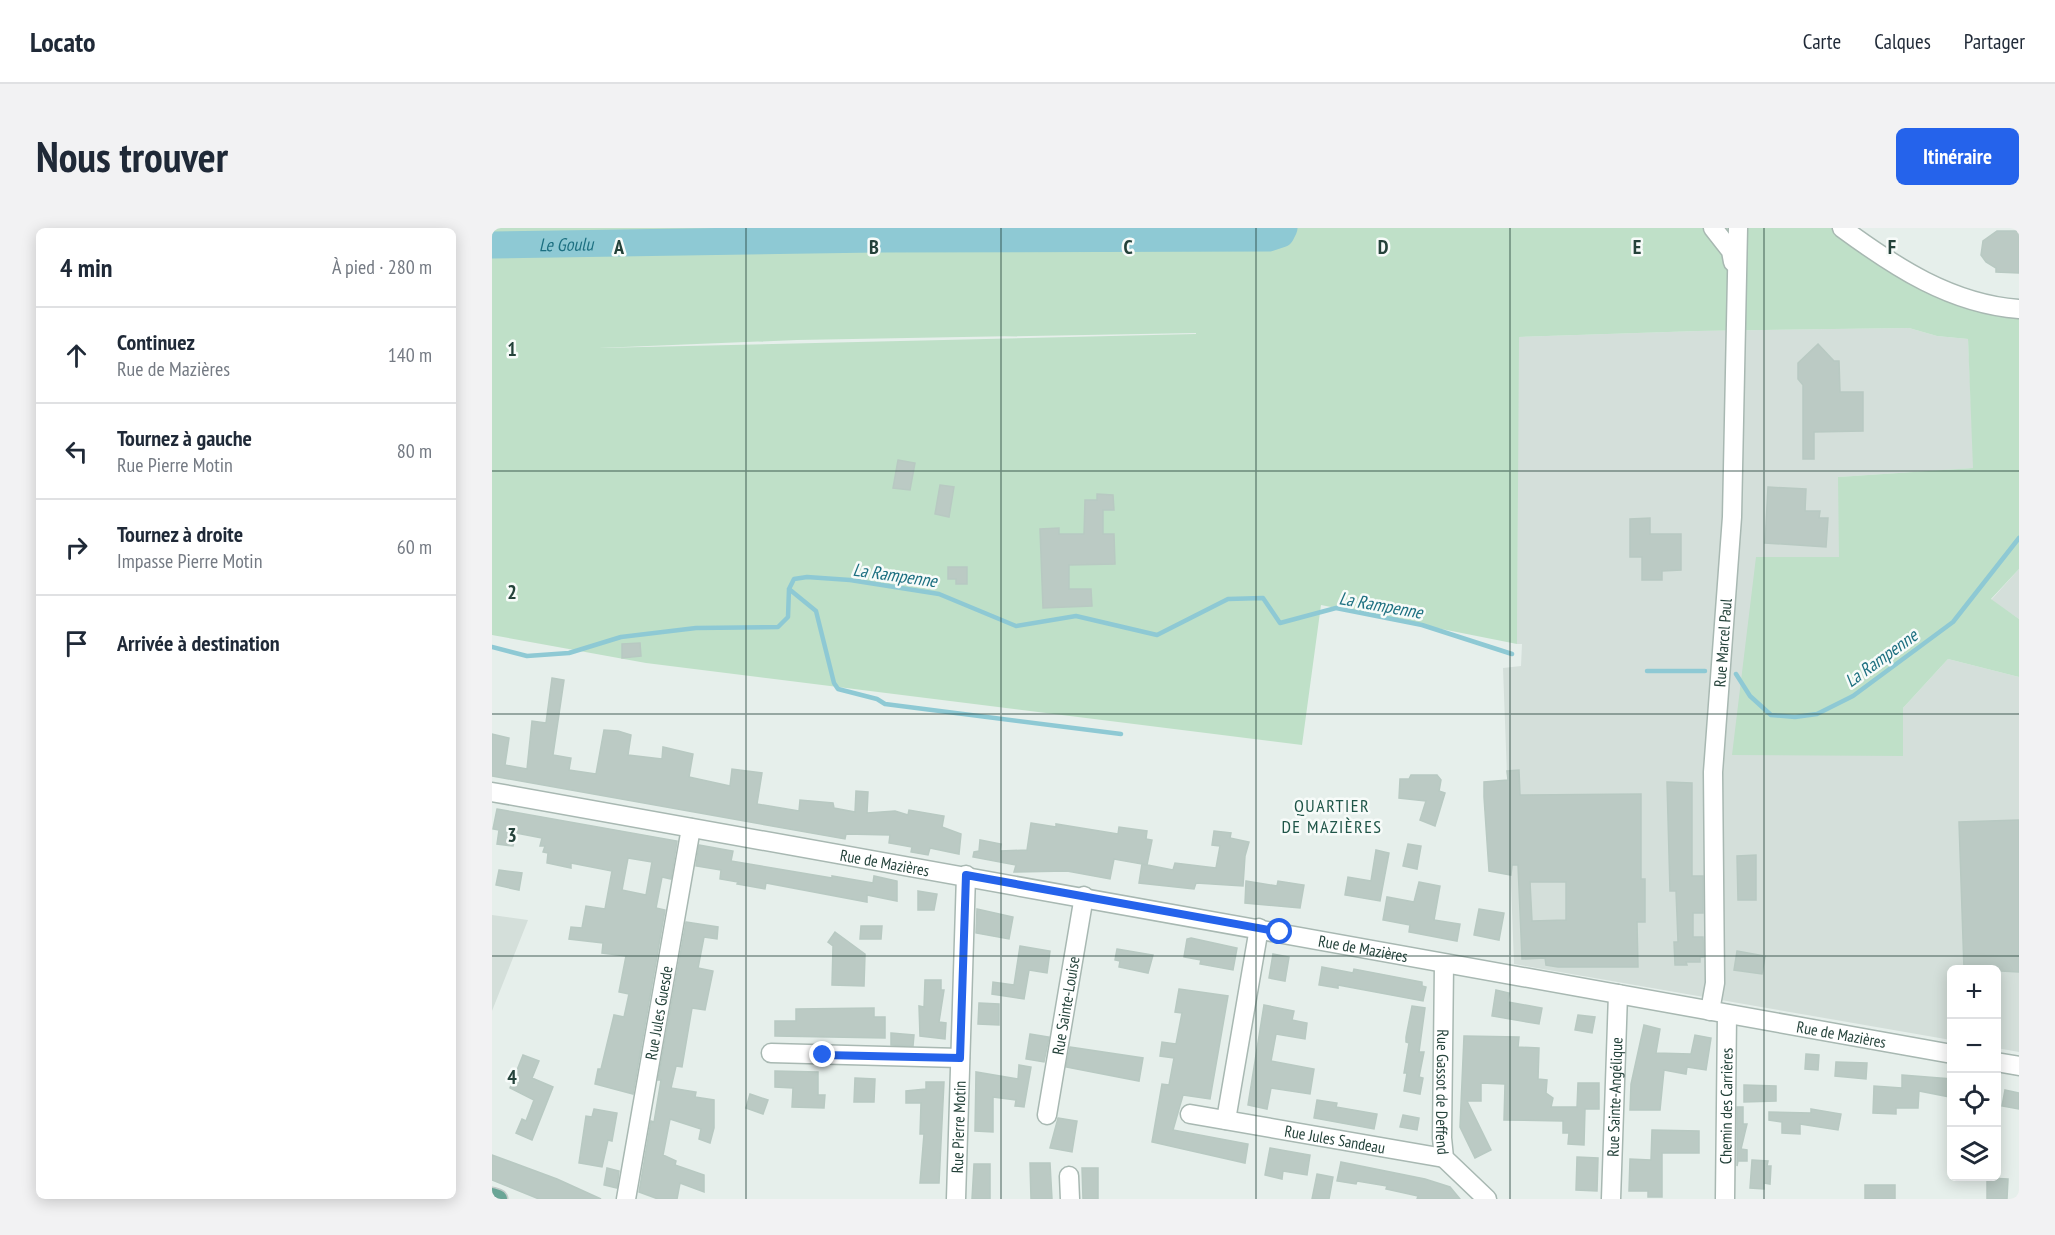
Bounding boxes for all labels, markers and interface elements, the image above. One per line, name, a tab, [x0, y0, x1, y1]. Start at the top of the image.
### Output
text: Locato	[30, 23, 96, 60]
text: Carte	[1803, 28, 1841, 55]
text: Calques	[1874, 28, 1931, 55]
text: Partager	[1964, 28, 2025, 55]
button: Itinéraire	[1896, 128, 2019, 185]
text: Nous trouver	[36, 129, 228, 184]
water label: Le Goulu	[539, 232, 595, 256]
text: A	[613, 234, 625, 260]
text: B	[869, 234, 879, 260]
text: C	[1123, 234, 1133, 260]
text: D	[1378, 234, 1389, 260]
text: E	[1633, 234, 1641, 260]
text: F	[1888, 234, 1896, 260]
text: 4 min	[60, 251, 113, 284]
text: À pied · 280 m	[332, 254, 432, 280]
text: Continuez	[117, 328, 195, 356]
text: 1	[507, 336, 517, 362]
icon: ahead	[60, 339, 93, 372]
text: 140 m	[388, 342, 432, 368]
text: Rue de Mazières	[117, 356, 230, 382]
text: Tournez à gauche	[117, 424, 252, 452]
icon: left	[60, 435, 93, 468]
text: 80 m	[397, 438, 432, 464]
text: Rue Pierre Motin	[117, 452, 233, 478]
text: Tournez à droite	[117, 520, 243, 548]
icon: right	[60, 531, 93, 564]
text: 60 m	[397, 534, 432, 560]
text: Impasse Pierre Motin	[117, 548, 262, 574]
water label: La Rampenne	[852, 558, 940, 592]
text: 2	[507, 579, 517, 605]
water label: La Rampenne	[1337, 586, 1426, 624]
street label: Rue Marcel Paul	[1709, 598, 1736, 688]
water label: La Rampenne	[1840, 623, 1923, 692]
icon: arrive	[60, 627, 93, 660]
text: Arrivée à destination	[117, 629, 280, 657]
district label: QUARTIER DE MAZIÈRES	[1281, 794, 1383, 838]
text: 3	[507, 822, 517, 848]
street label: Rue de Mazières	[838, 845, 931, 880]
route start	[1266, 918, 1292, 944]
street label: Rue de Mazières	[1317, 930, 1409, 966]
street label: Rue Sainte-Louise	[1047, 955, 1084, 1056]
street label: Rue Jules Guesde	[641, 964, 677, 1061]
map controls	[1947, 965, 2001, 1181]
button: +	[1947, 965, 2001, 1019]
street label: Rue de Mazières	[1795, 1016, 1888, 1052]
button: −	[1947, 1019, 2001, 1073]
street label: Rue Gassot de Deffend	[1432, 1029, 1454, 1156]
street label: Rue Sainte-Angélique	[1602, 1037, 1627, 1157]
route end	[809, 1041, 835, 1067]
street label: Chemin des Carrières	[1715, 1048, 1737, 1164]
text: 4	[507, 1064, 517, 1090]
button: locate	[1947, 1073, 2001, 1127]
street label: Rue Pierre Motin	[947, 1080, 970, 1174]
street label: Rue Jules Sandeau	[1283, 1121, 1387, 1158]
button: layers	[1947, 1127, 2001, 1181]

